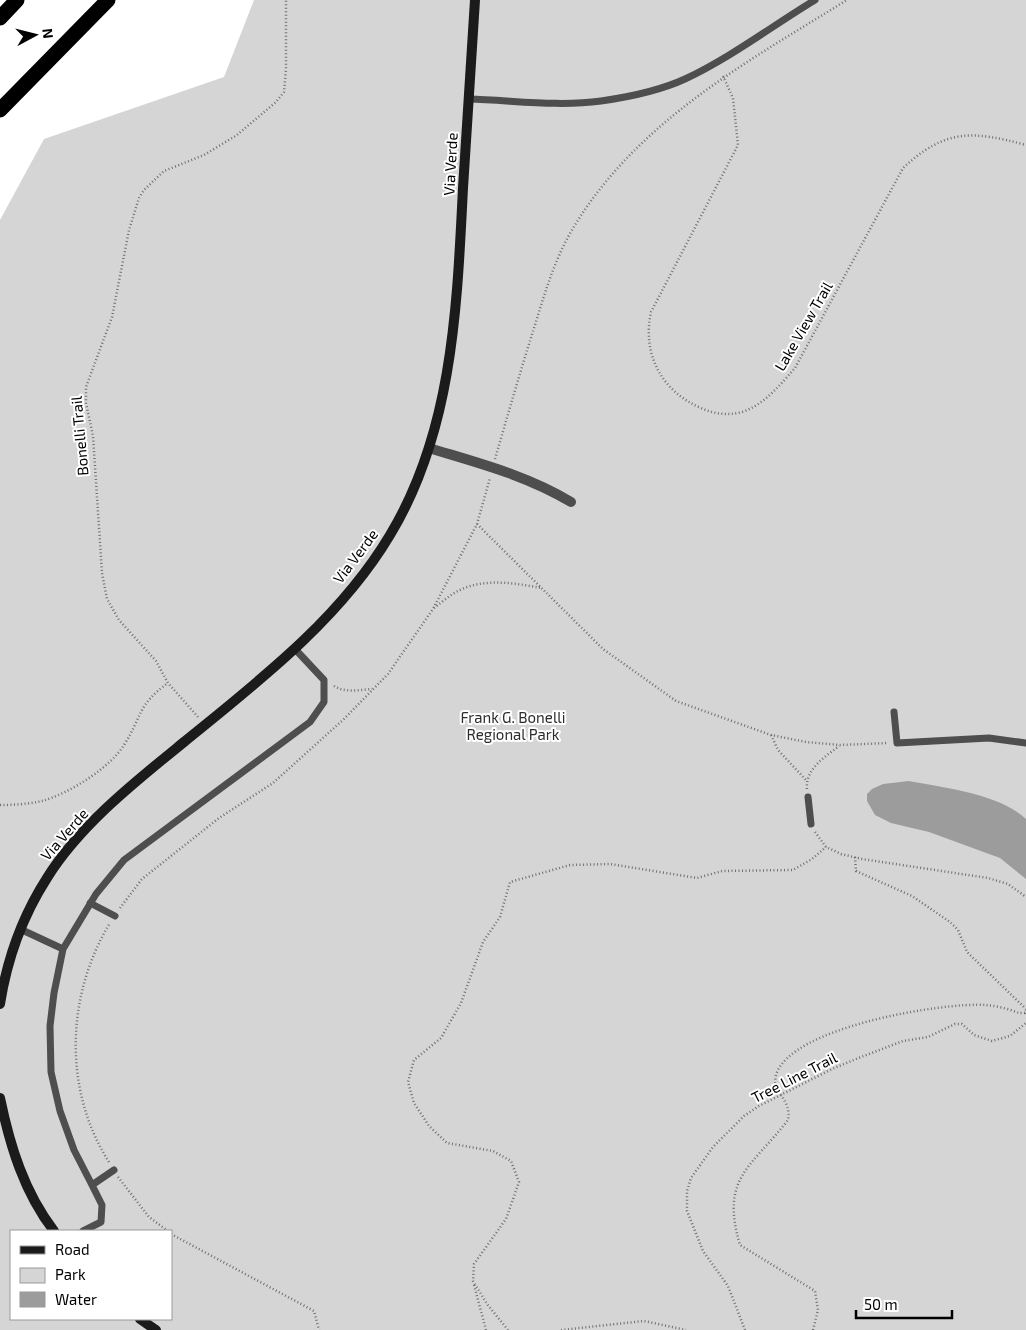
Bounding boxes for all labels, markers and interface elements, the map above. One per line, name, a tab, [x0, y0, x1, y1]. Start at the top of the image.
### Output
north arrow	[10, 10, 60, 60]
text: N	[39, 27, 57, 39]
street label: Via Verde	[439, 132, 461, 196]
street label: Lake View Trail	[770, 278, 836, 374]
street label: Bonelli Trail	[67, 395, 91, 477]
street label: Via Verde	[329, 525, 381, 587]
park label: Frank G. Bonelli Regional Park	[460, 708, 566, 743]
street label: Via Verde	[36, 804, 92, 864]
street label: Tree Line Trail	[748, 1048, 840, 1106]
legend	[10, 1230, 172, 1320]
text: Road	[55, 1240, 90, 1258]
text: Park	[55, 1265, 86, 1283]
scale bar	[856, 1288, 952, 1320]
text: Water	[55, 1290, 97, 1308]
text: 50 m	[864, 1295, 898, 1313]

